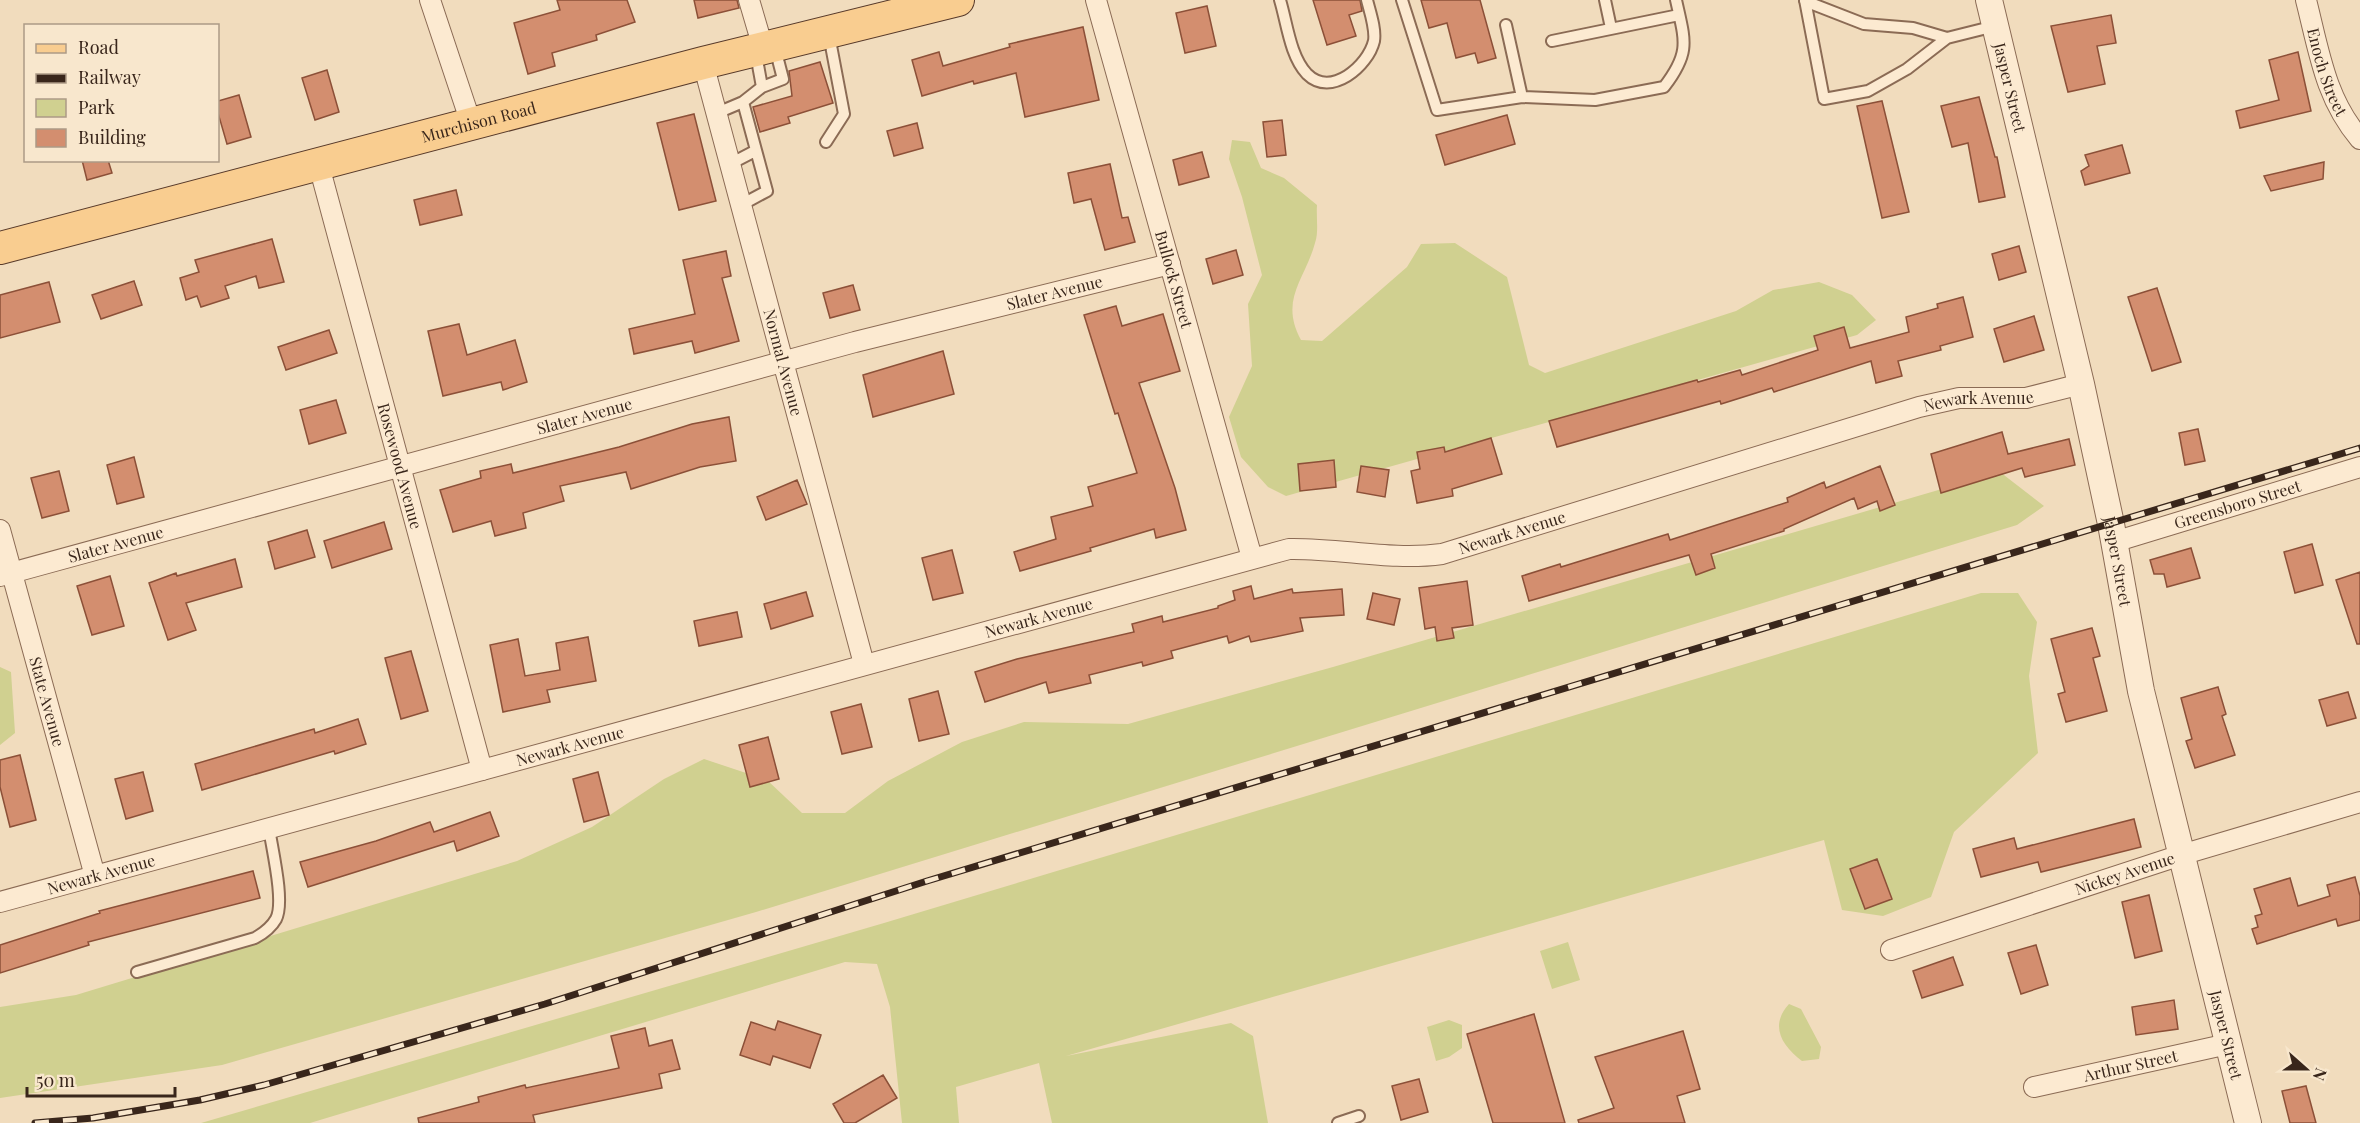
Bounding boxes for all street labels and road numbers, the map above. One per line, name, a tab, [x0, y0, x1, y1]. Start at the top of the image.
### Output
street label: Enoch Street	[2303, 26, 2353, 120]
street label: Jasper Street	[1989, 40, 2031, 135]
street label: Murchison Road	[419, 96, 538, 147]
street label: Bullock Street	[1151, 228, 1198, 331]
street label: Slater Avenue	[1004, 270, 1105, 314]
street label: Normal Avenue	[759, 306, 808, 418]
street label: Newark Avenue	[1921, 385, 2036, 416]
street label: Slater Avenue	[534, 392, 634, 439]
street label: Rosewood Avenue	[373, 401, 428, 531]
street label: Greensboro Street	[2171, 475, 2303, 533]
street label: Newark Avenue	[1456, 506, 1568, 558]
street label: Jasper Street	[2099, 513, 2137, 608]
street label: Slater Avenue	[66, 521, 166, 567]
street label: Newark Avenue	[982, 592, 1095, 642]
street label: State Avenue	[25, 654, 70, 749]
street label: Newark Avenue	[514, 721, 626, 770]
street label: Nickey Avenue	[2072, 847, 2177, 899]
street label: Newark Avenue	[45, 849, 157, 899]
street label: Jasper Street	[2205, 987, 2248, 1082]
street label: Arthur Street	[2081, 1044, 2180, 1086]

